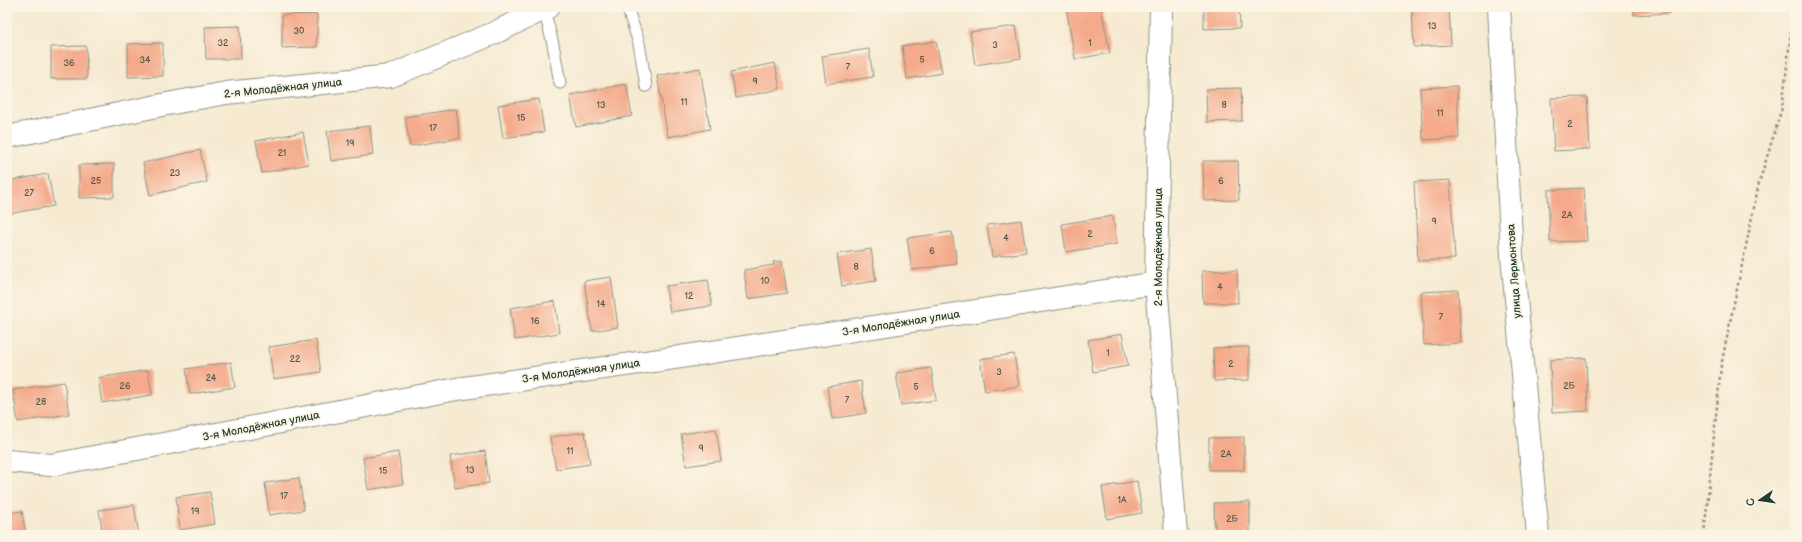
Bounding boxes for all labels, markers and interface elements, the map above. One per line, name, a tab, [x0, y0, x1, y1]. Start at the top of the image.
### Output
house number: 13	[1427, 21, 1437, 32]
house number: 30	[294, 26, 304, 37]
house number: 32	[218, 38, 229, 49]
house number: 1	[1088, 38, 1092, 49]
house number: 3	[992, 40, 998, 51]
house number: 34	[139, 55, 151, 66]
house number: 5	[919, 55, 925, 66]
house number: 36	[63, 58, 75, 69]
house number: 7	[846, 62, 851, 73]
street label: 2-я Молодёжная улица	[223, 75, 343, 101]
house number: 9	[752, 76, 758, 87]
house number: 11	[681, 97, 687, 108]
house number: 13	[596, 100, 606, 111]
house number: 8	[1221, 100, 1227, 111]
house number: 11	[1437, 108, 1443, 119]
house number: 15	[517, 113, 525, 124]
house number: 2	[1567, 119, 1573, 130]
house number: 17	[429, 123, 438, 134]
house number: 19	[346, 138, 354, 149]
house number: 21	[278, 148, 286, 159]
house number: 23	[170, 168, 181, 179]
house number: 25	[91, 176, 101, 187]
house number: 6	[1218, 176, 1224, 187]
street label: 2-я Молодёжная улица	[1152, 187, 1165, 306]
house number: 27	[24, 188, 34, 199]
house number: 2А	[1562, 210, 1573, 221]
house number: 9	[1431, 216, 1437, 227]
street label: улица Лермонтова	[1504, 223, 1524, 319]
house number: 2	[1087, 229, 1093, 240]
house number: 4	[1003, 233, 1009, 244]
house number: 6	[929, 246, 935, 257]
house number: 8	[853, 262, 859, 273]
house number: 10	[761, 276, 769, 287]
house number: 4	[1217, 282, 1223, 293]
house number: 12	[685, 291, 694, 302]
house number: 14	[597, 299, 606, 310]
street label: 3-я Молодёжная улица	[841, 307, 961, 339]
house number: 7	[1439, 312, 1444, 323]
house number: 16	[531, 316, 540, 327]
house number: 1	[1106, 348, 1110, 359]
house number: 22	[290, 354, 301, 365]
street label: 3-я Молодёжная улица	[521, 356, 641, 386]
house number: 2	[1228, 359, 1234, 370]
house number: 3	[996, 367, 1002, 378]
house number: 24	[206, 373, 217, 384]
house number: 26	[120, 381, 131, 392]
house number: 2Б	[1563, 381, 1576, 392]
house number: 5	[913, 382, 919, 393]
house number: 7	[845, 395, 850, 406]
house number: 28	[36, 397, 46, 408]
street label: 3-я Молодёжная улица	[201, 408, 321, 444]
house number: 9	[698, 443, 704, 454]
house number: 11	[567, 446, 573, 457]
house number: 2А	[1221, 449, 1232, 460]
house number: 13	[465, 465, 475, 476]
house number: 15	[379, 466, 387, 477]
north arrow	[1740, 480, 1780, 520]
house number: 17	[280, 491, 289, 502]
house number: 1А	[1118, 495, 1127, 506]
text: С	[1743, 497, 1758, 507]
house number: 19	[191, 506, 199, 517]
house number: 2Б	[1226, 514, 1239, 525]

